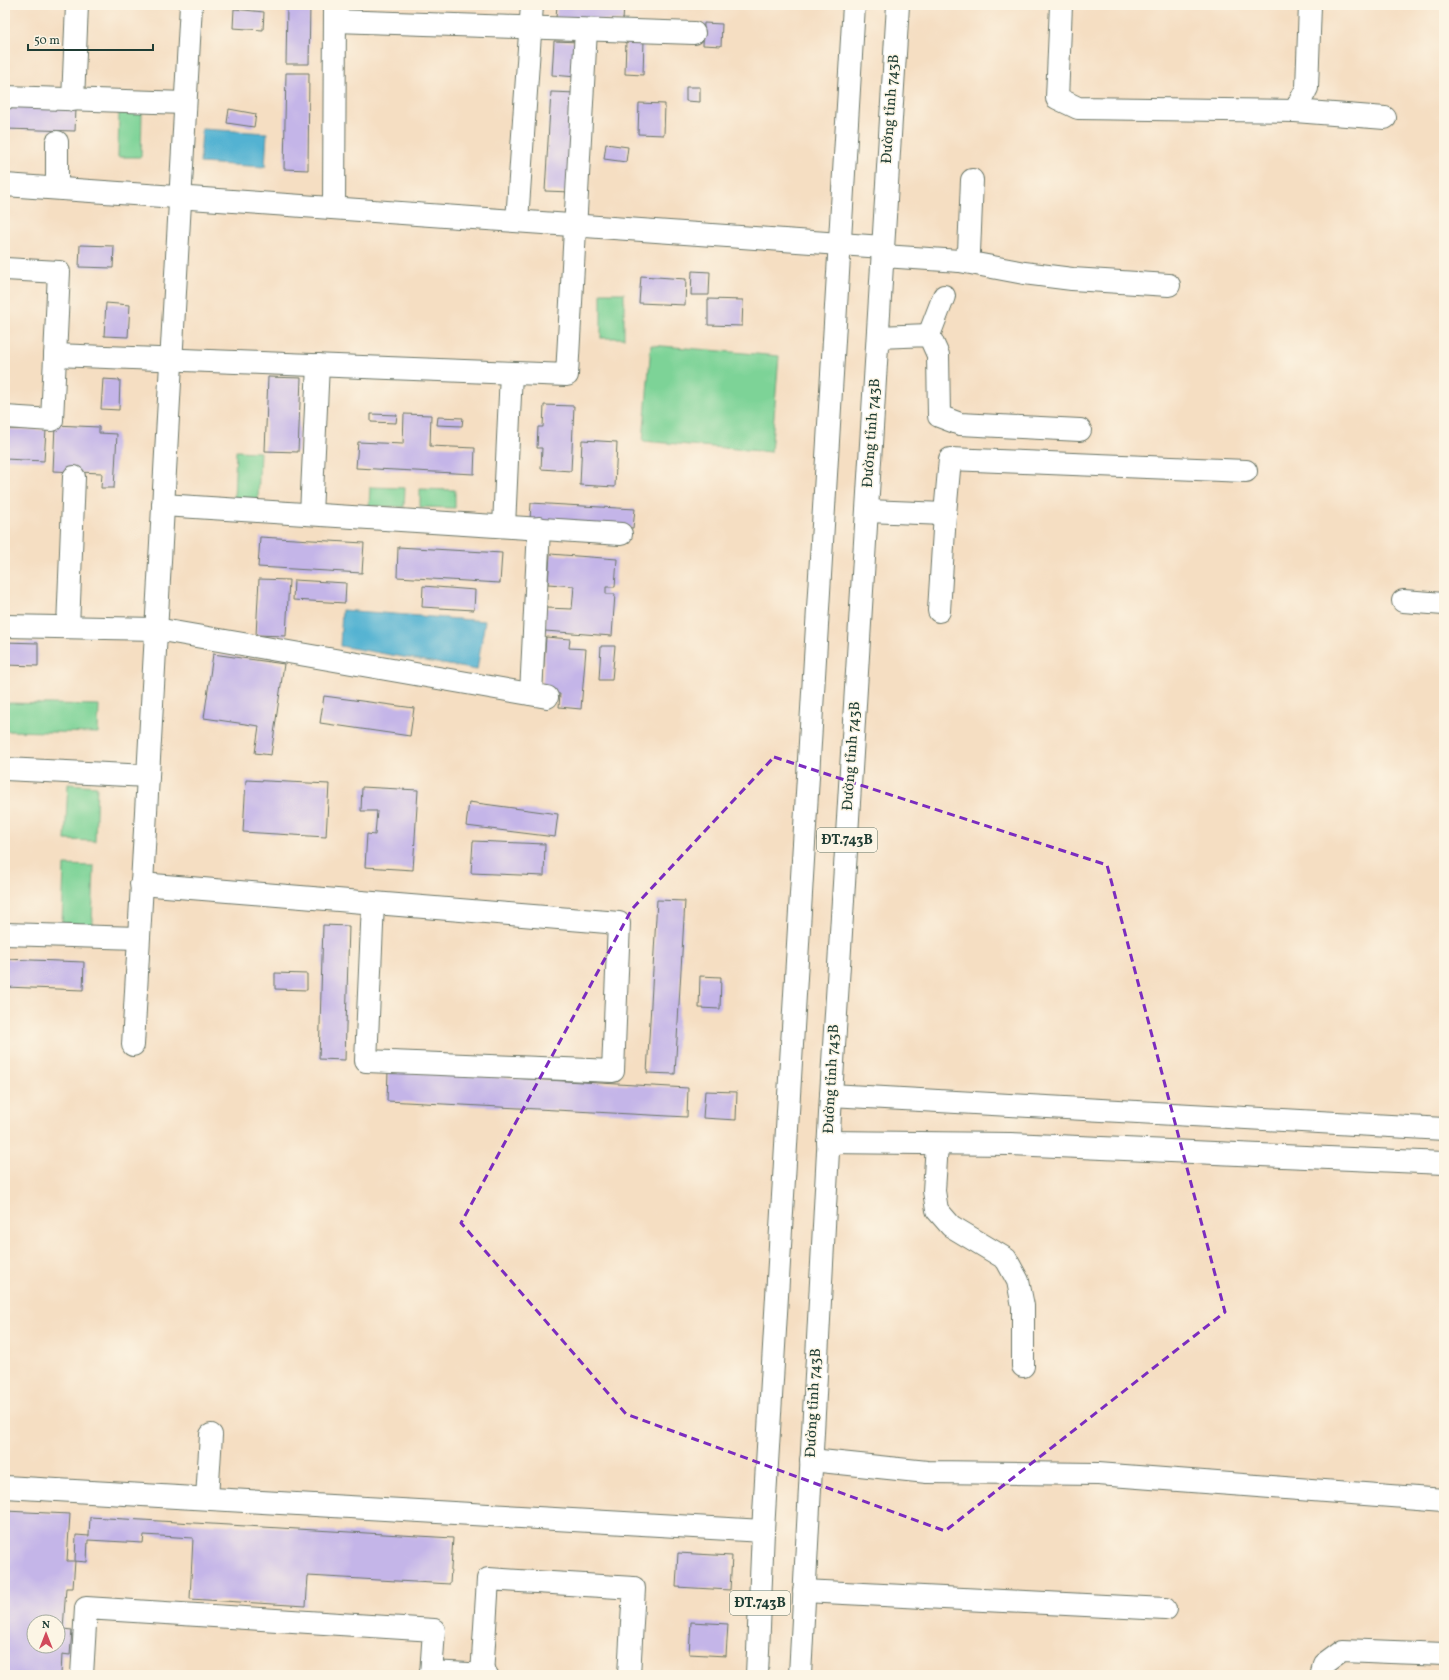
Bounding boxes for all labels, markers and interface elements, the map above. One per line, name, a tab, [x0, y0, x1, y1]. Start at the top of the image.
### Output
scale bar	[28, 26, 153, 52]
text: 50 m	[34, 33, 60, 49]
street label: Đường tỉnh 743B	[877, 54, 905, 164]
street label: Đường tỉnh 743B	[858, 378, 886, 488]
street label: Đường tỉnh 743B	[838, 701, 866, 811]
road number: ĐT.743B	[817, 828, 877, 852]
street label: Đường tỉnh 743B	[819, 1024, 845, 1134]
street label: Đường tỉnh 743B	[801, 1348, 827, 1458]
road number: ĐT.743B	[730, 1591, 790, 1615]
north arrow	[26, 1614, 66, 1654]
text: N	[42, 1618, 50, 1633]

